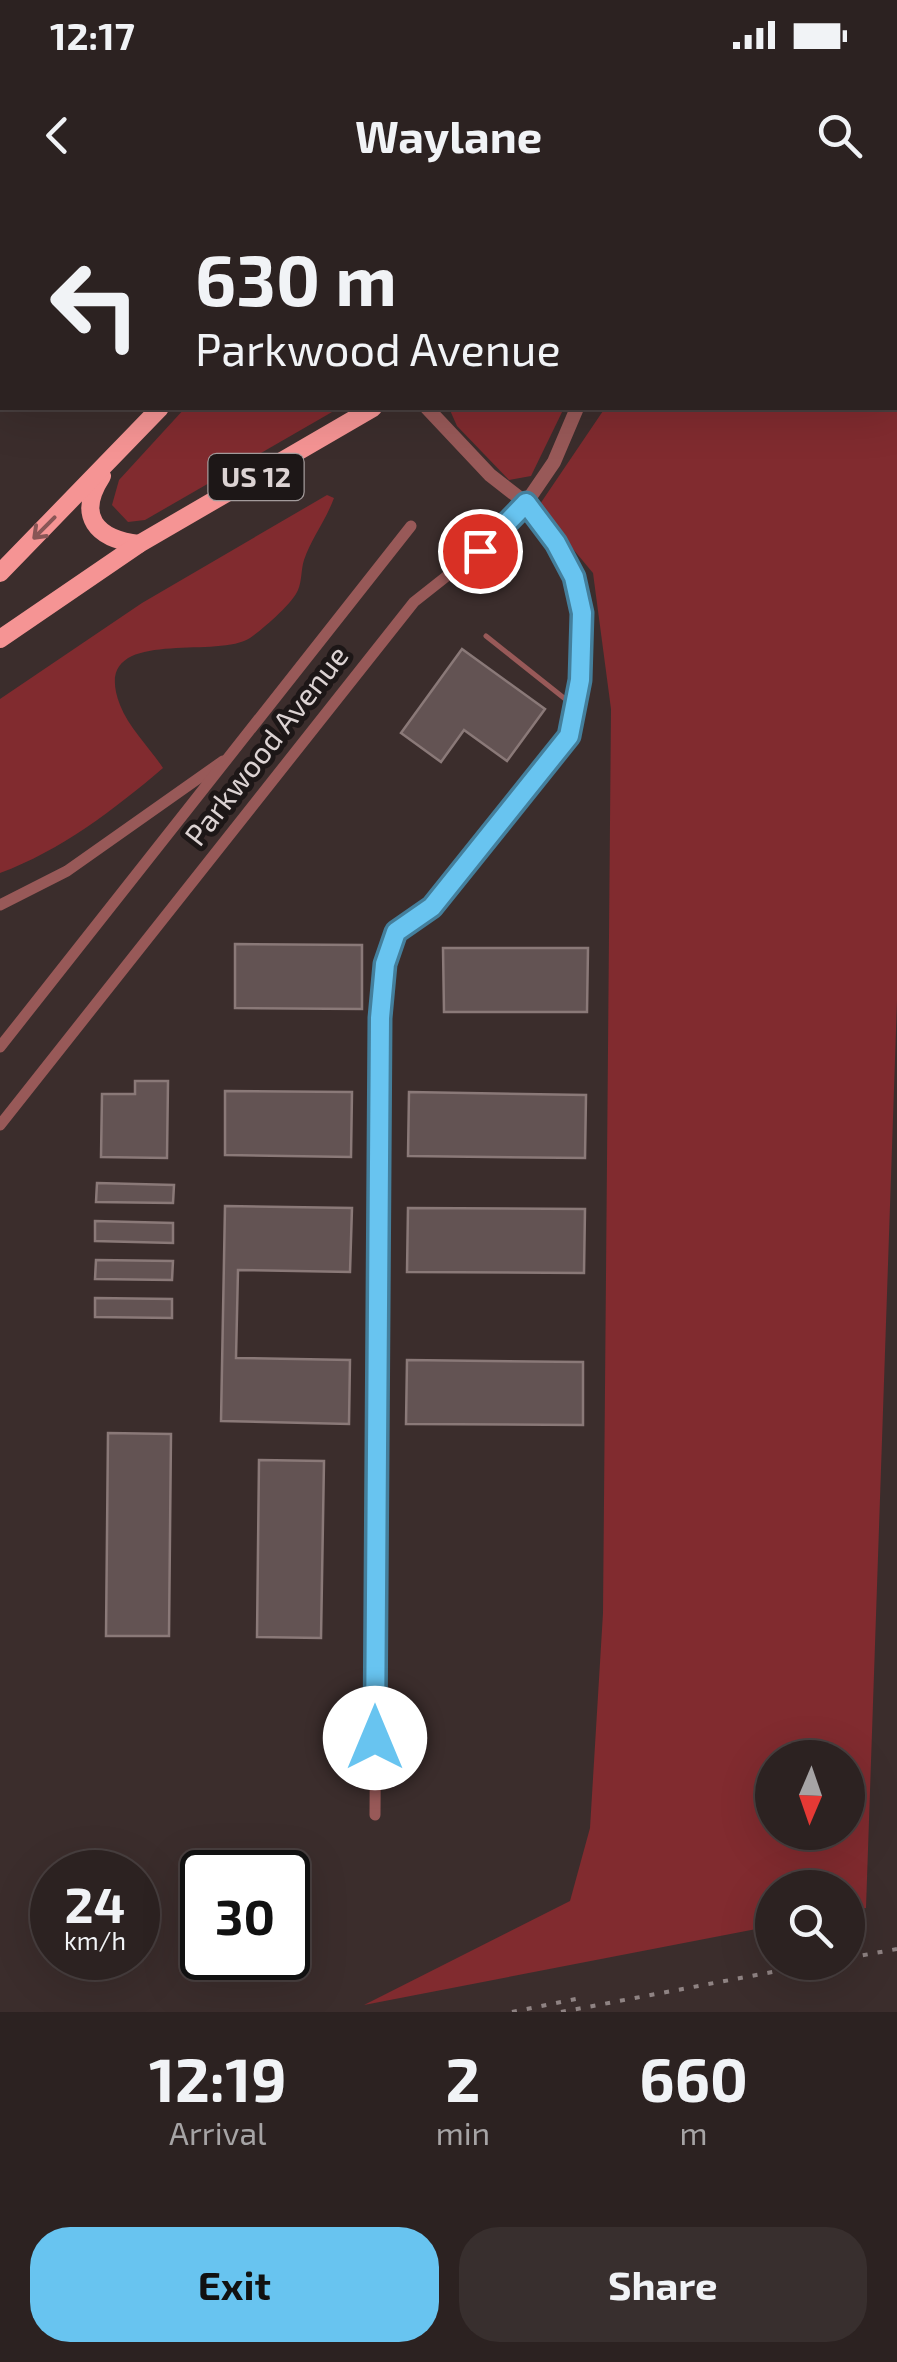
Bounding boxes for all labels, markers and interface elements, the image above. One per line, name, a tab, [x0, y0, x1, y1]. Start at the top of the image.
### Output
text: 12:17	[50, 12, 135, 58]
icon: back	[30, 108, 85, 163]
text: Waylane	[355, 108, 542, 162]
icon: search	[812, 108, 867, 163]
text: 630 m	[195, 236, 397, 320]
icon: left	[30, 240, 160, 370]
text: Parkwood Avenue	[195, 321, 561, 375]
road number: US 12	[208, 454, 304, 500]
pin	[438, 509, 523, 594]
one-way arrow	[33, 516, 57, 540]
icon: arrive	[453, 524, 508, 579]
street label: Parkwood Avenue	[176, 638, 355, 852]
position arrow	[323, 1686, 427, 1790]
north arrow	[755, 1740, 865, 1850]
map controls	[755, 1740, 865, 1980]
speed limit sign: 30	[180, 1850, 310, 1980]
button: search	[755, 1870, 865, 1980]
text: 24	[65, 1873, 125, 1933]
text: km/h	[64, 1925, 126, 1955]
text: 12:19	[149, 2042, 287, 2114]
text: 2	[445, 2042, 480, 2114]
text: 660	[639, 2042, 748, 2114]
text: Arrival	[169, 2113, 267, 2151]
text: min	[436, 2113, 490, 2151]
text: m	[680, 2113, 708, 2151]
button: Exit	[30, 2227, 439, 2342]
button: Share	[459, 2227, 867, 2342]

